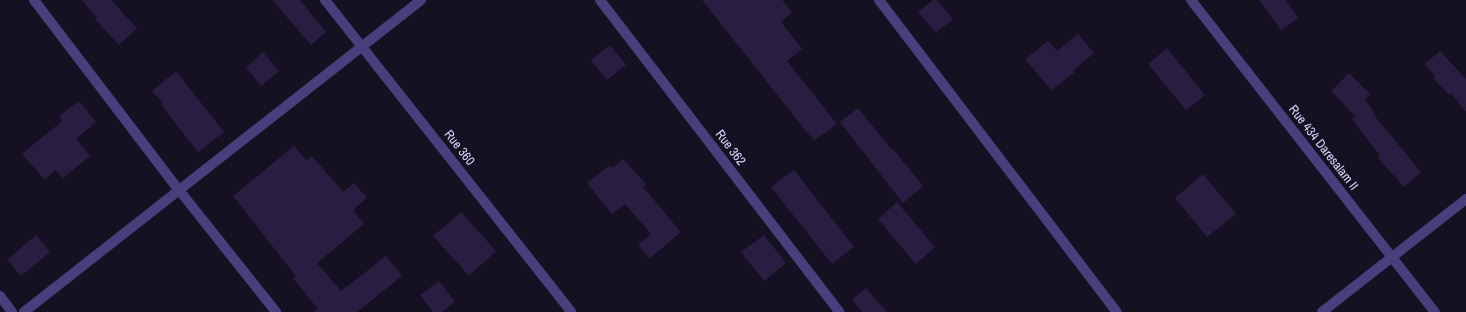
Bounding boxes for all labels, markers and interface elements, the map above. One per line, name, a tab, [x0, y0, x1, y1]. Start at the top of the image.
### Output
street label: Rue 434 Daresalam II	[1285, 102, 1361, 194]
street label: Rue 360	[440, 127, 478, 169]
street label: Rue 362	[712, 127, 748, 169]

